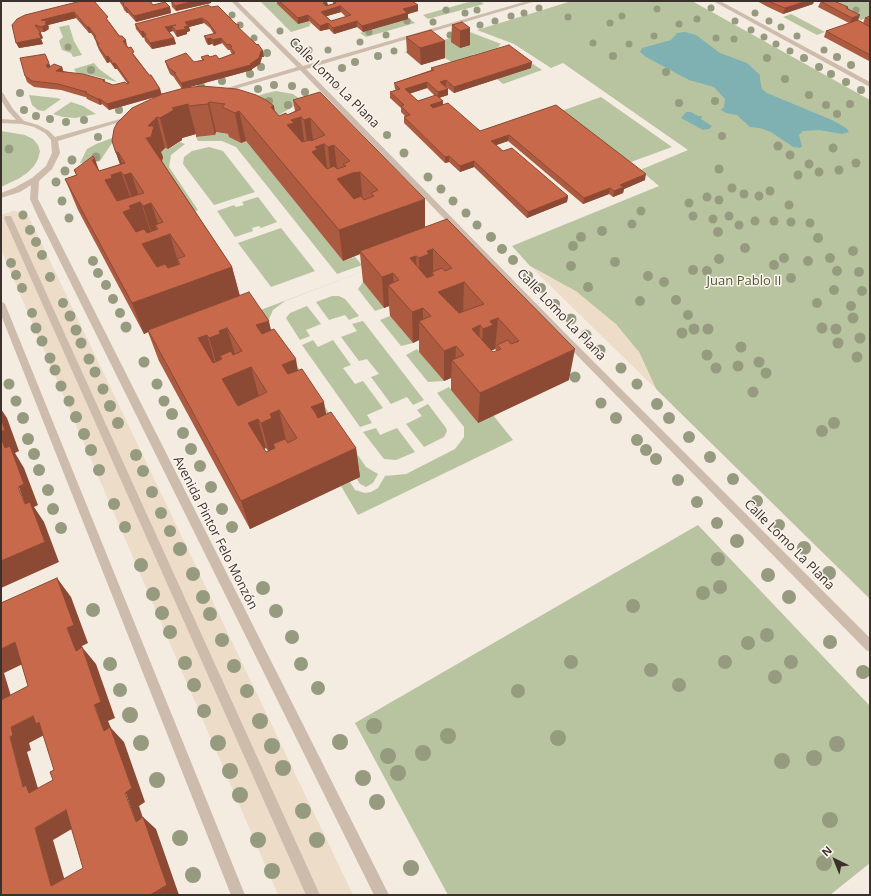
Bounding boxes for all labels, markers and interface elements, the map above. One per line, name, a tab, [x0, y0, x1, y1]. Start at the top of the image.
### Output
street label: Calle Lomo La Plana	[286, 35, 382, 131]
street label: Calle Lomo La Plana	[513, 266, 609, 364]
park label: Juan Pablo II	[707, 273, 781, 289]
street label: Avenida Pintor Felo Monzón	[169, 454, 261, 612]
street label: Calle Lomo La Plana	[741, 497, 837, 593]
north arrow	[815, 840, 855, 880]
text: N	[818, 842, 835, 859]

